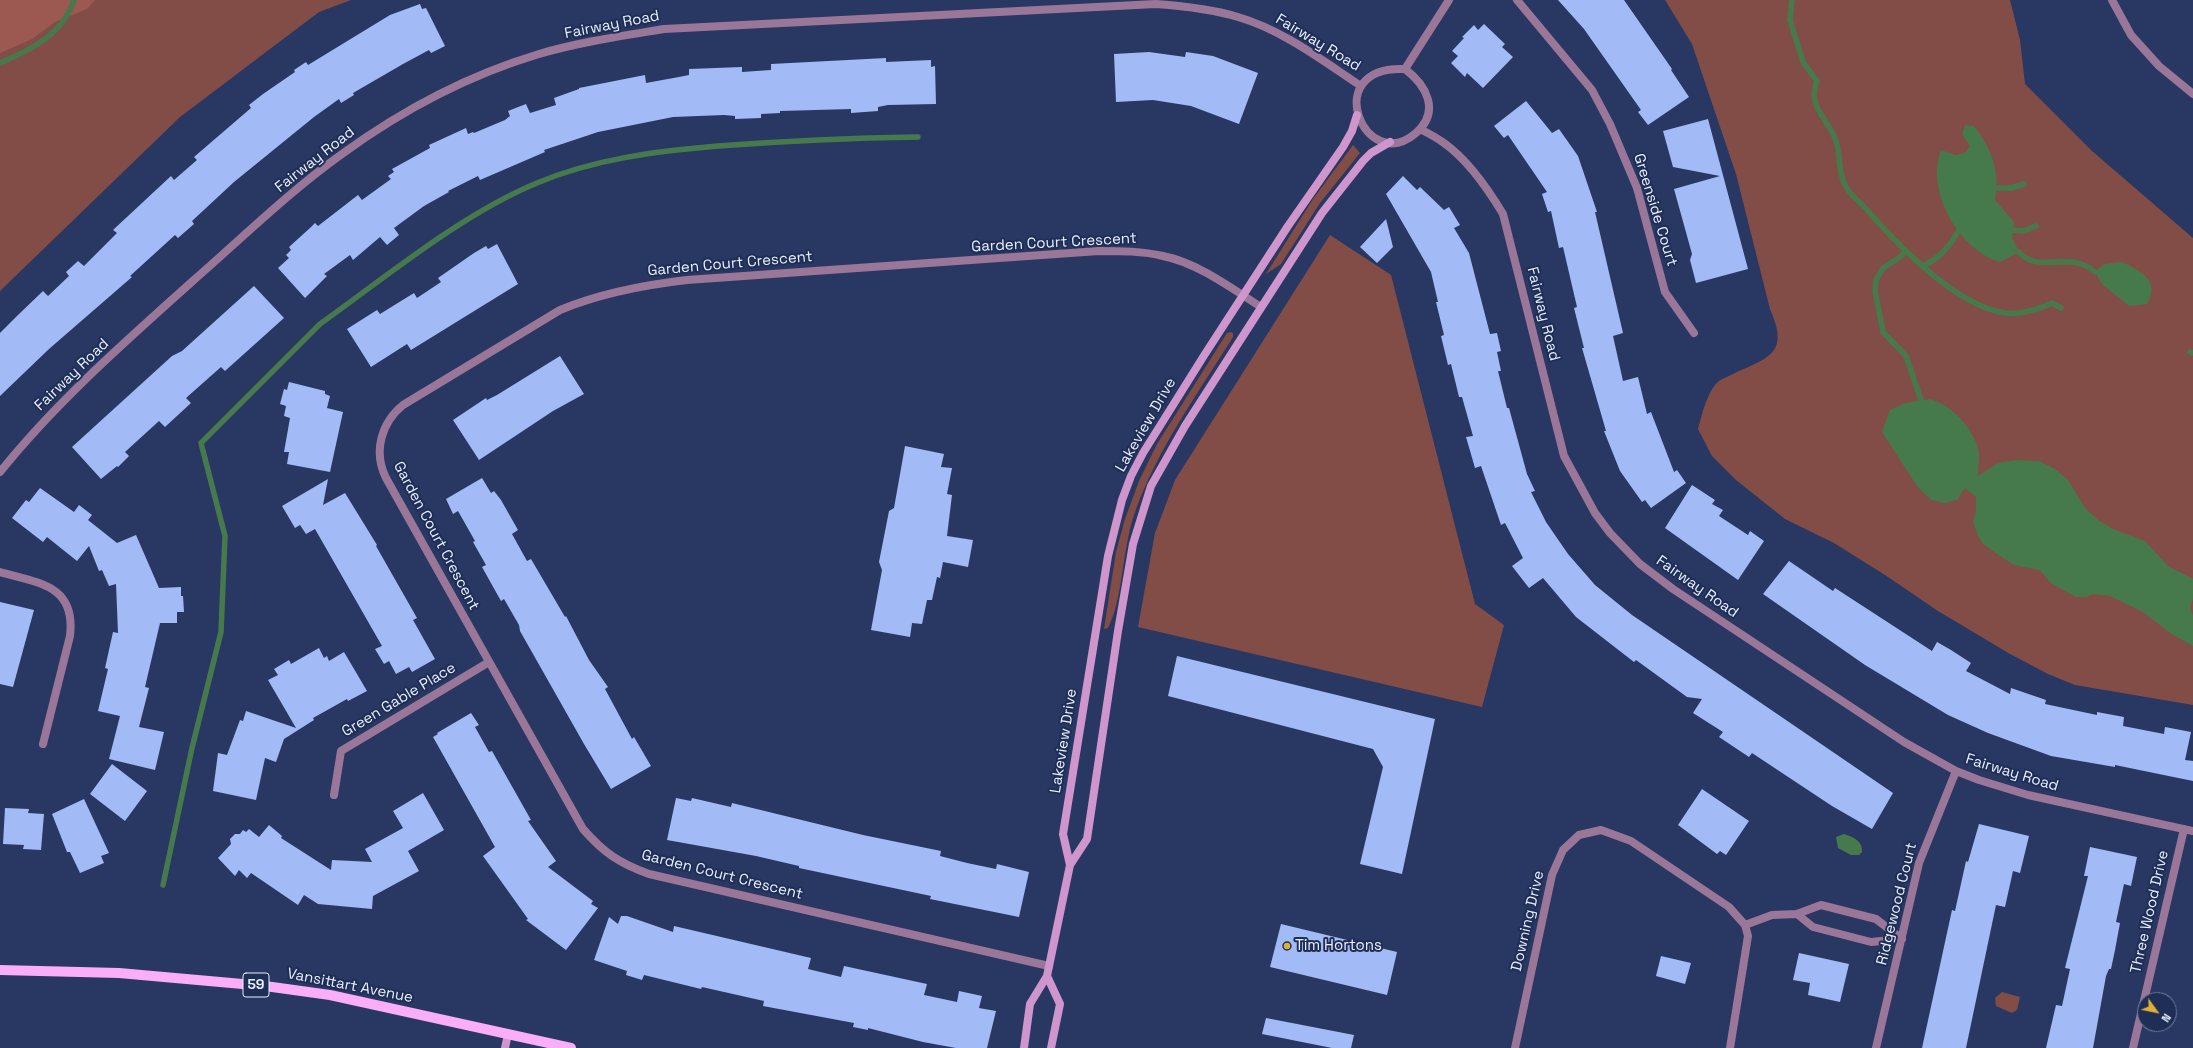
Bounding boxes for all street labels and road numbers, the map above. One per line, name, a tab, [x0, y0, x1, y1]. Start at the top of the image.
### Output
street label: Fairway Road	[563, 7, 661, 43]
street label: Fairway Road	[1272, 11, 1364, 75]
street label: Fairway Road	[272, 123, 358, 197]
street label: Greenside Court	[1629, 151, 1681, 269]
street label: Garden Court Crescent	[971, 230, 1137, 256]
street label: Garden Court Crescent	[647, 248, 813, 280]
street label: Fairway Road	[1523, 265, 1563, 363]
street label: Fairway Road	[31, 335, 113, 415]
street label: Lakeview Drive	[1112, 375, 1180, 475]
street label: Garden Court Crescent	[389, 459, 483, 613]
street label: Fairway Road	[1652, 552, 1742, 622]
street label: Green Gable Place	[339, 659, 459, 741]
street label: Lakeview Drive	[1047, 688, 1081, 794]
street label: Fairway Road	[1963, 750, 2061, 796]
street label: Ridgewood Court	[1873, 841, 1921, 967]
street label: Garden Court Crescent	[640, 846, 804, 904]
street label: Three Wood Drive	[2127, 849, 2173, 975]
street label: Downing Drive	[1508, 869, 1548, 973]
street label: Vansittart Avenue	[286, 965, 414, 1007]
road number: 59	[243, 973, 269, 997]

